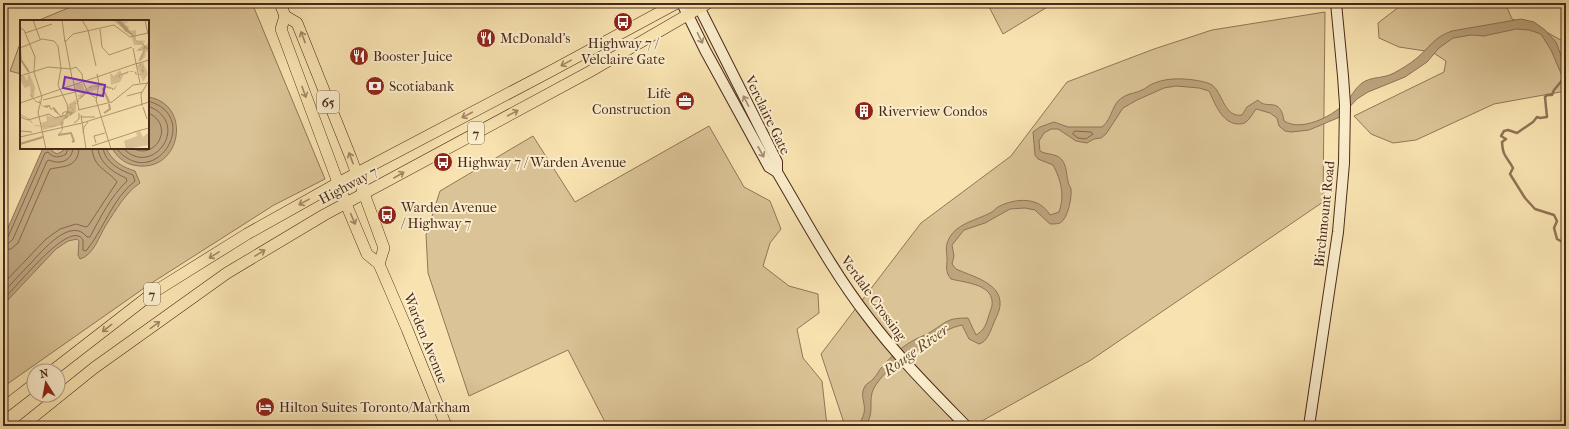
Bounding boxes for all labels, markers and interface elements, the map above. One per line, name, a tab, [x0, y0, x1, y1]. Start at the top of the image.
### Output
bus stop icon: Highway 7 / Velclaire Gate	[612, 11, 634, 33]
inset map	[20, 20, 149, 149]
restaurant icon: McDonald's	[475, 27, 497, 49]
place label: McDonald's	[500, 30, 571, 47]
one-way arrow	[298, 31, 306, 43]
one-way arrow	[697, 32, 704, 44]
place label: Highway 7 / Velclaire Gate	[580, 35, 665, 68]
restaurant icon: Booster Juice	[348, 45, 370, 67]
place label: Booster Juice	[373, 48, 453, 65]
one-way arrow	[560, 60, 572, 68]
street label: Verclaire Gate	[741, 72, 794, 158]
bank icon: Scotiabank	[364, 75, 386, 97]
place label: Scotiabank	[389, 78, 455, 95]
place label: Life Construction	[592, 85, 671, 118]
one-way arrow	[301, 86, 309, 98]
office icon: Life Construction	[674, 90, 696, 112]
road number: 65	[317, 91, 339, 113]
one-way arrow	[742, 95, 749, 107]
building icon: Riverview Condos	[853, 100, 875, 122]
place label: Riverview Condos	[878, 103, 987, 120]
one-way arrow	[507, 109, 519, 116]
one-way arrow	[461, 112, 473, 120]
road number: 7	[468, 122, 484, 144]
one-way arrow	[758, 146, 766, 158]
bus stop icon: Highway 7 / Warden Avenue	[432, 151, 454, 173]
one-way arrow	[346, 152, 354, 164]
place label: Highway 7 / Warden Avenue	[457, 154, 626, 171]
street label: Birchmount Road	[1310, 160, 1339, 268]
street label: Highway 7	[316, 163, 381, 208]
one-way arrow	[393, 171, 405, 179]
one-way arrow	[298, 198, 310, 206]
place label: Warden Avenue / Highway 7	[400, 199, 497, 232]
bus stop icon: Warden Avenue / Highway 7	[376, 204, 398, 226]
one-way arrow	[349, 213, 357, 225]
one-way arrow	[254, 249, 266, 257]
one-way arrow	[208, 251, 220, 259]
street label: Verdale Crossing	[836, 252, 911, 345]
road number: 7	[144, 283, 160, 305]
street label: Warden Avenue	[399, 290, 451, 386]
water label: Rouge River	[879, 320, 953, 380]
one-way arrow	[149, 321, 160, 329]
one-way arrow	[102, 324, 113, 333]
north arrow	[26, 363, 66, 403]
text: N	[39, 366, 50, 381]
hotel icon: Hilton Suites Toronto/Markham	[254, 396, 276, 418]
place label: Hilton Suites Toronto/Markham	[279, 399, 471, 416]

